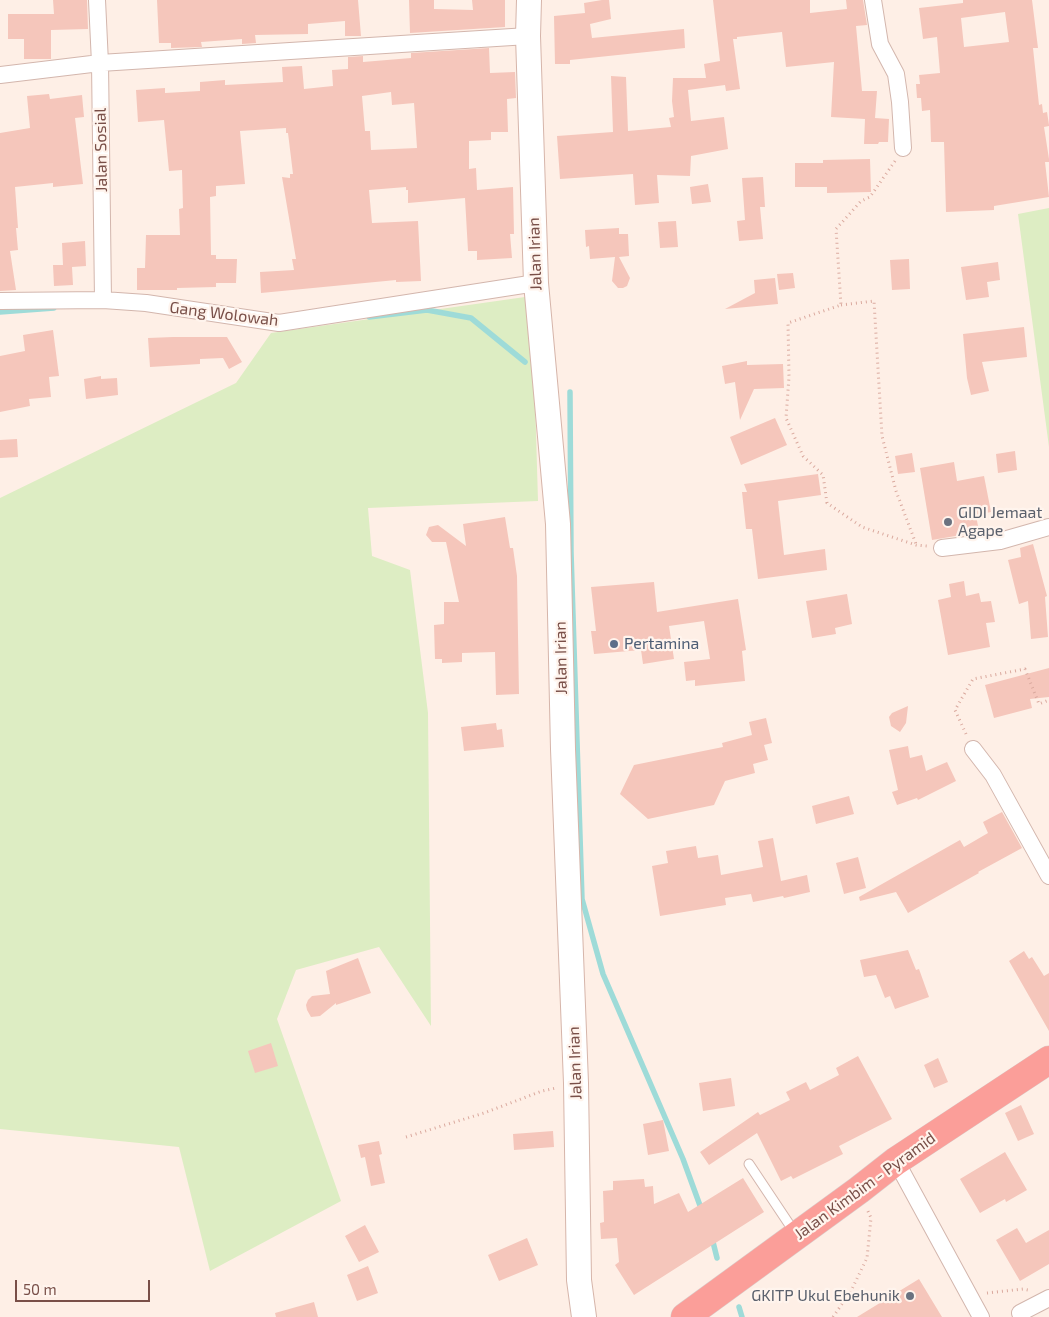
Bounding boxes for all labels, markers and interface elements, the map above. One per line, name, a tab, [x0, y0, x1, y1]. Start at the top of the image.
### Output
street label: Jalan Sosial	[91, 108, 111, 192]
street label: Jalan Irian	[524, 217, 546, 291]
street label: Gang Wolowah	[168, 298, 280, 330]
place label: GIDI Jemaat Agape	[958, 503, 1042, 541]
marker: GIDI Jemaat Agape	[942, 516, 954, 528]
street label: Jalan Irian	[551, 621, 571, 695]
place label: Pertamina	[624, 634, 699, 654]
marker: Pertamina	[608, 638, 620, 650]
street label: Jalan Irian	[564, 1026, 586, 1100]
street label: Jalan Kimbim - Pyramid	[791, 1128, 939, 1244]
scale bar	[18, 1270, 152, 1302]
text: 50 m	[23, 1280, 57, 1298]
place label: GKITP Ukul Ebehunik	[751, 1286, 900, 1306]
marker: GKITP Ukul Ebehunik	[904, 1290, 916, 1302]

